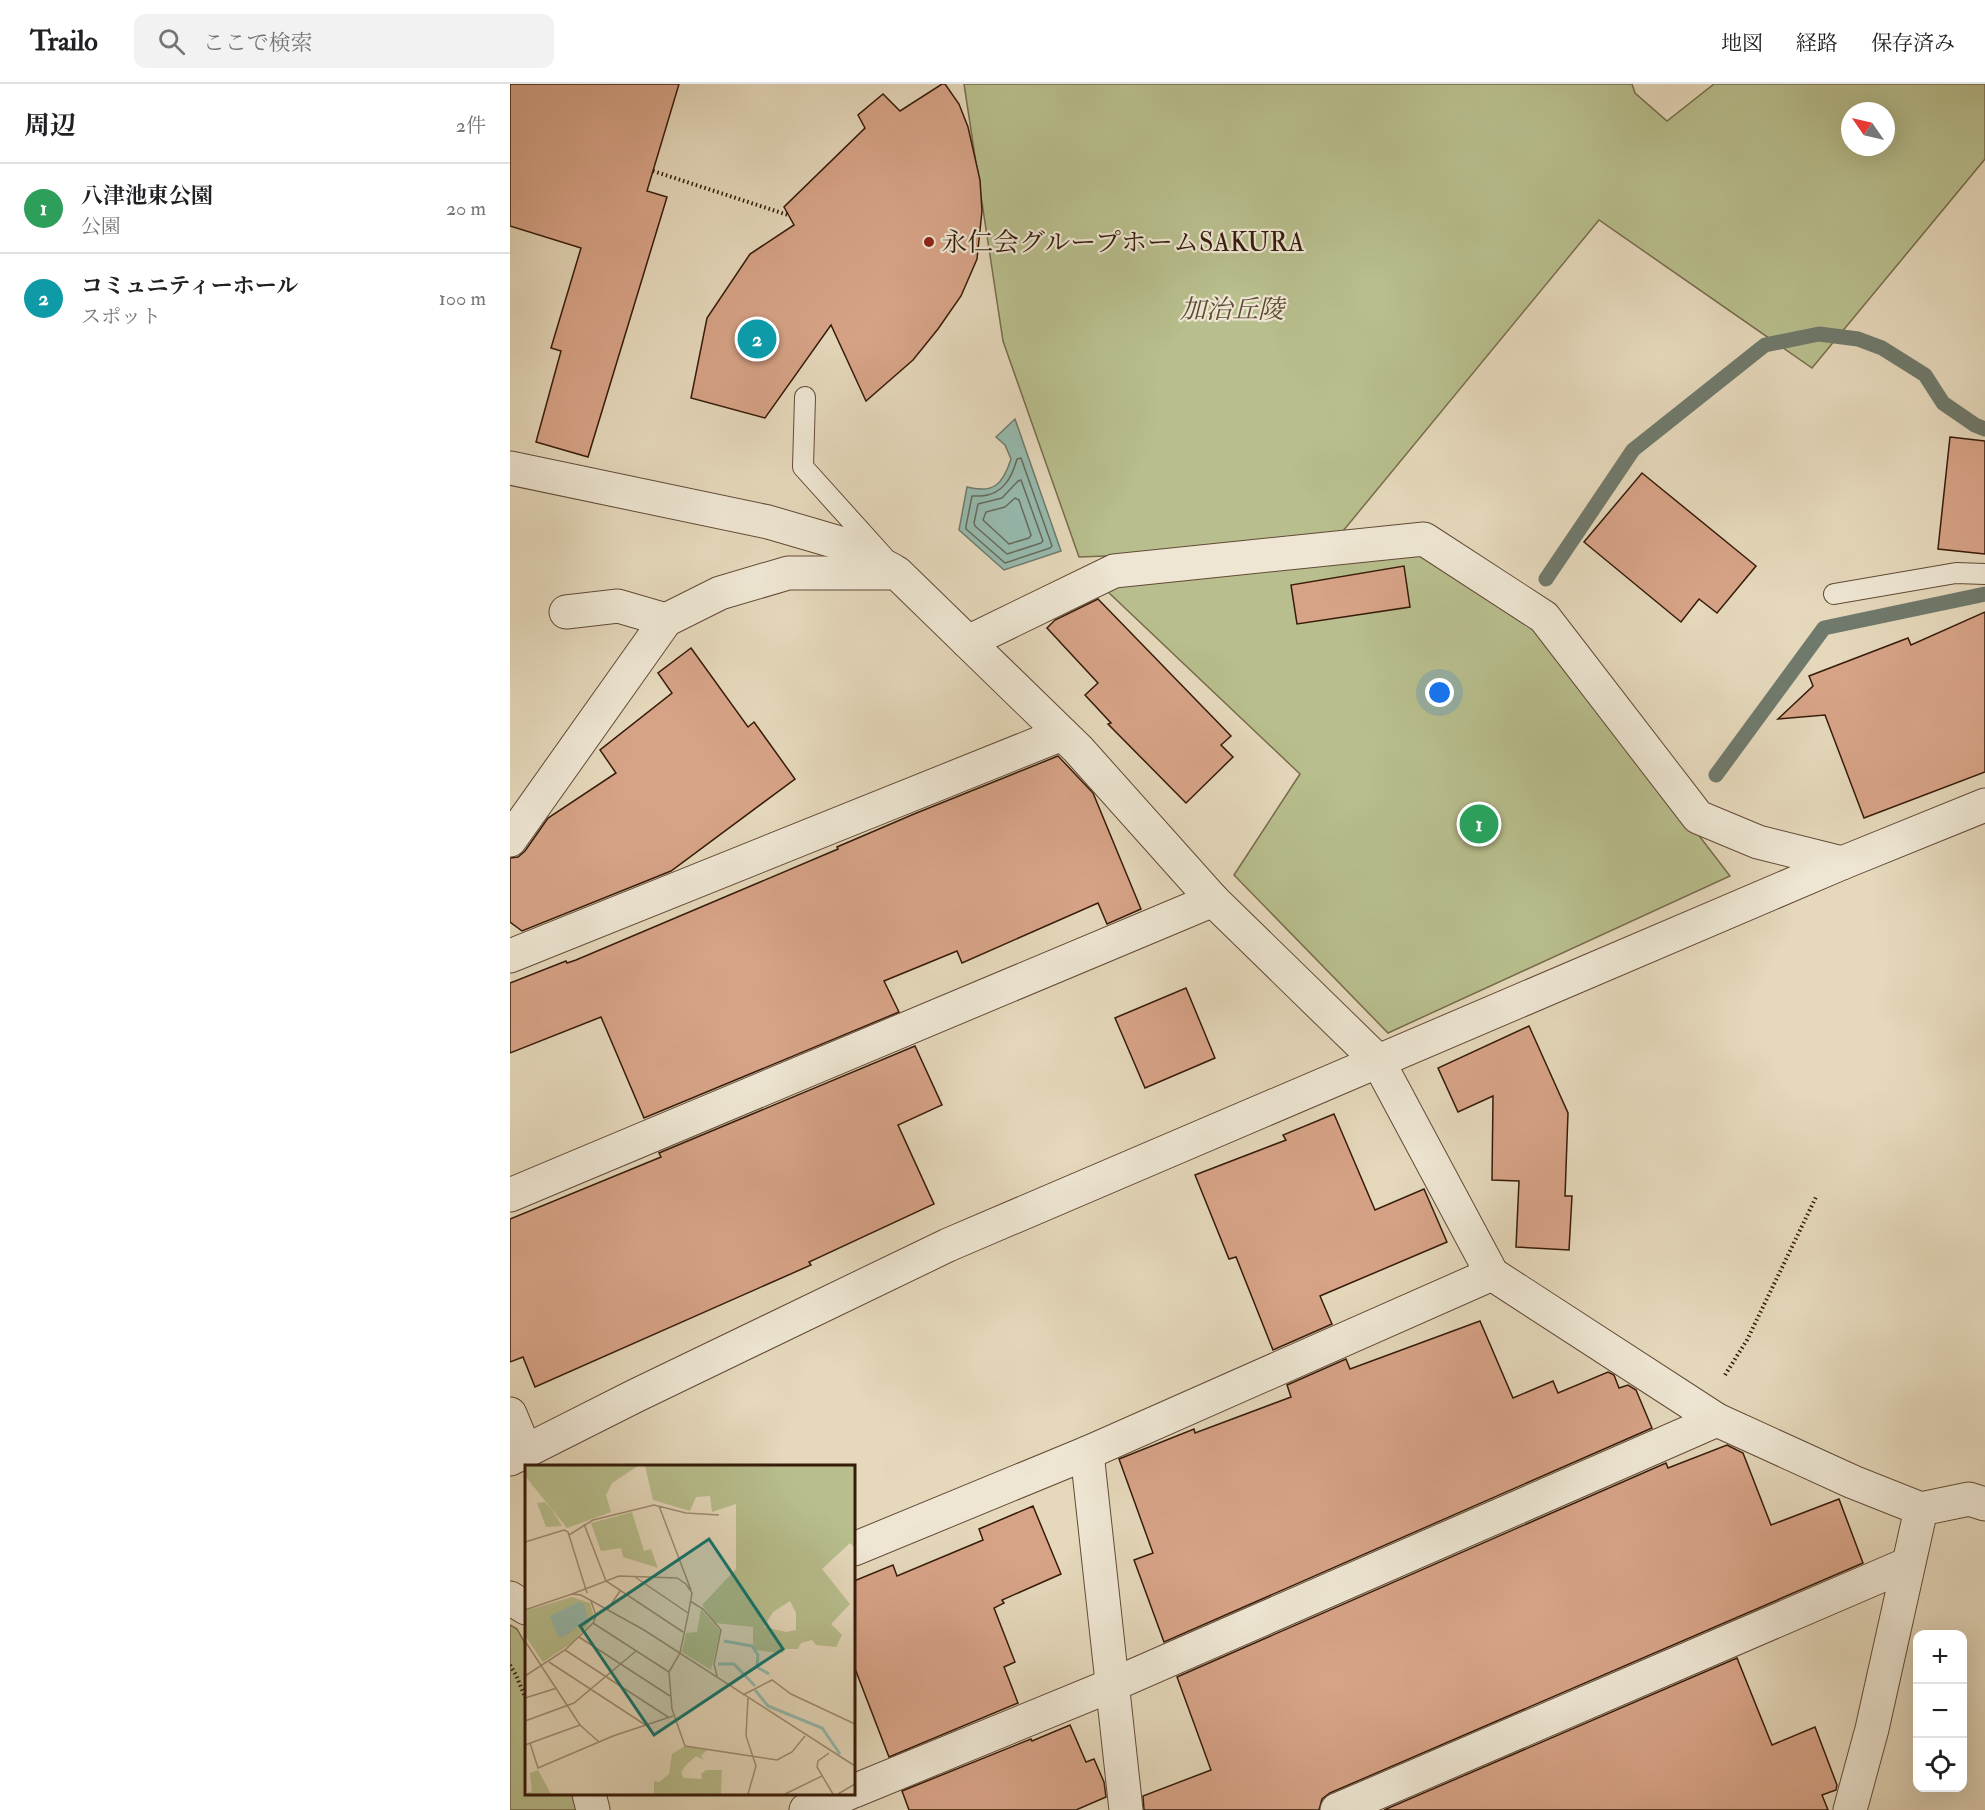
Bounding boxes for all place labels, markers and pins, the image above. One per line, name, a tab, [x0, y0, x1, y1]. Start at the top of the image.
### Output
place label: 永仁会グループホームSAKURA	[941, 227, 1305, 259]
marker: 永仁会グループホームSAKURA	[922, 235, 936, 249]
pin: 2	[738, 316, 776, 362]
pin: 1	[1460, 802, 1498, 846]

